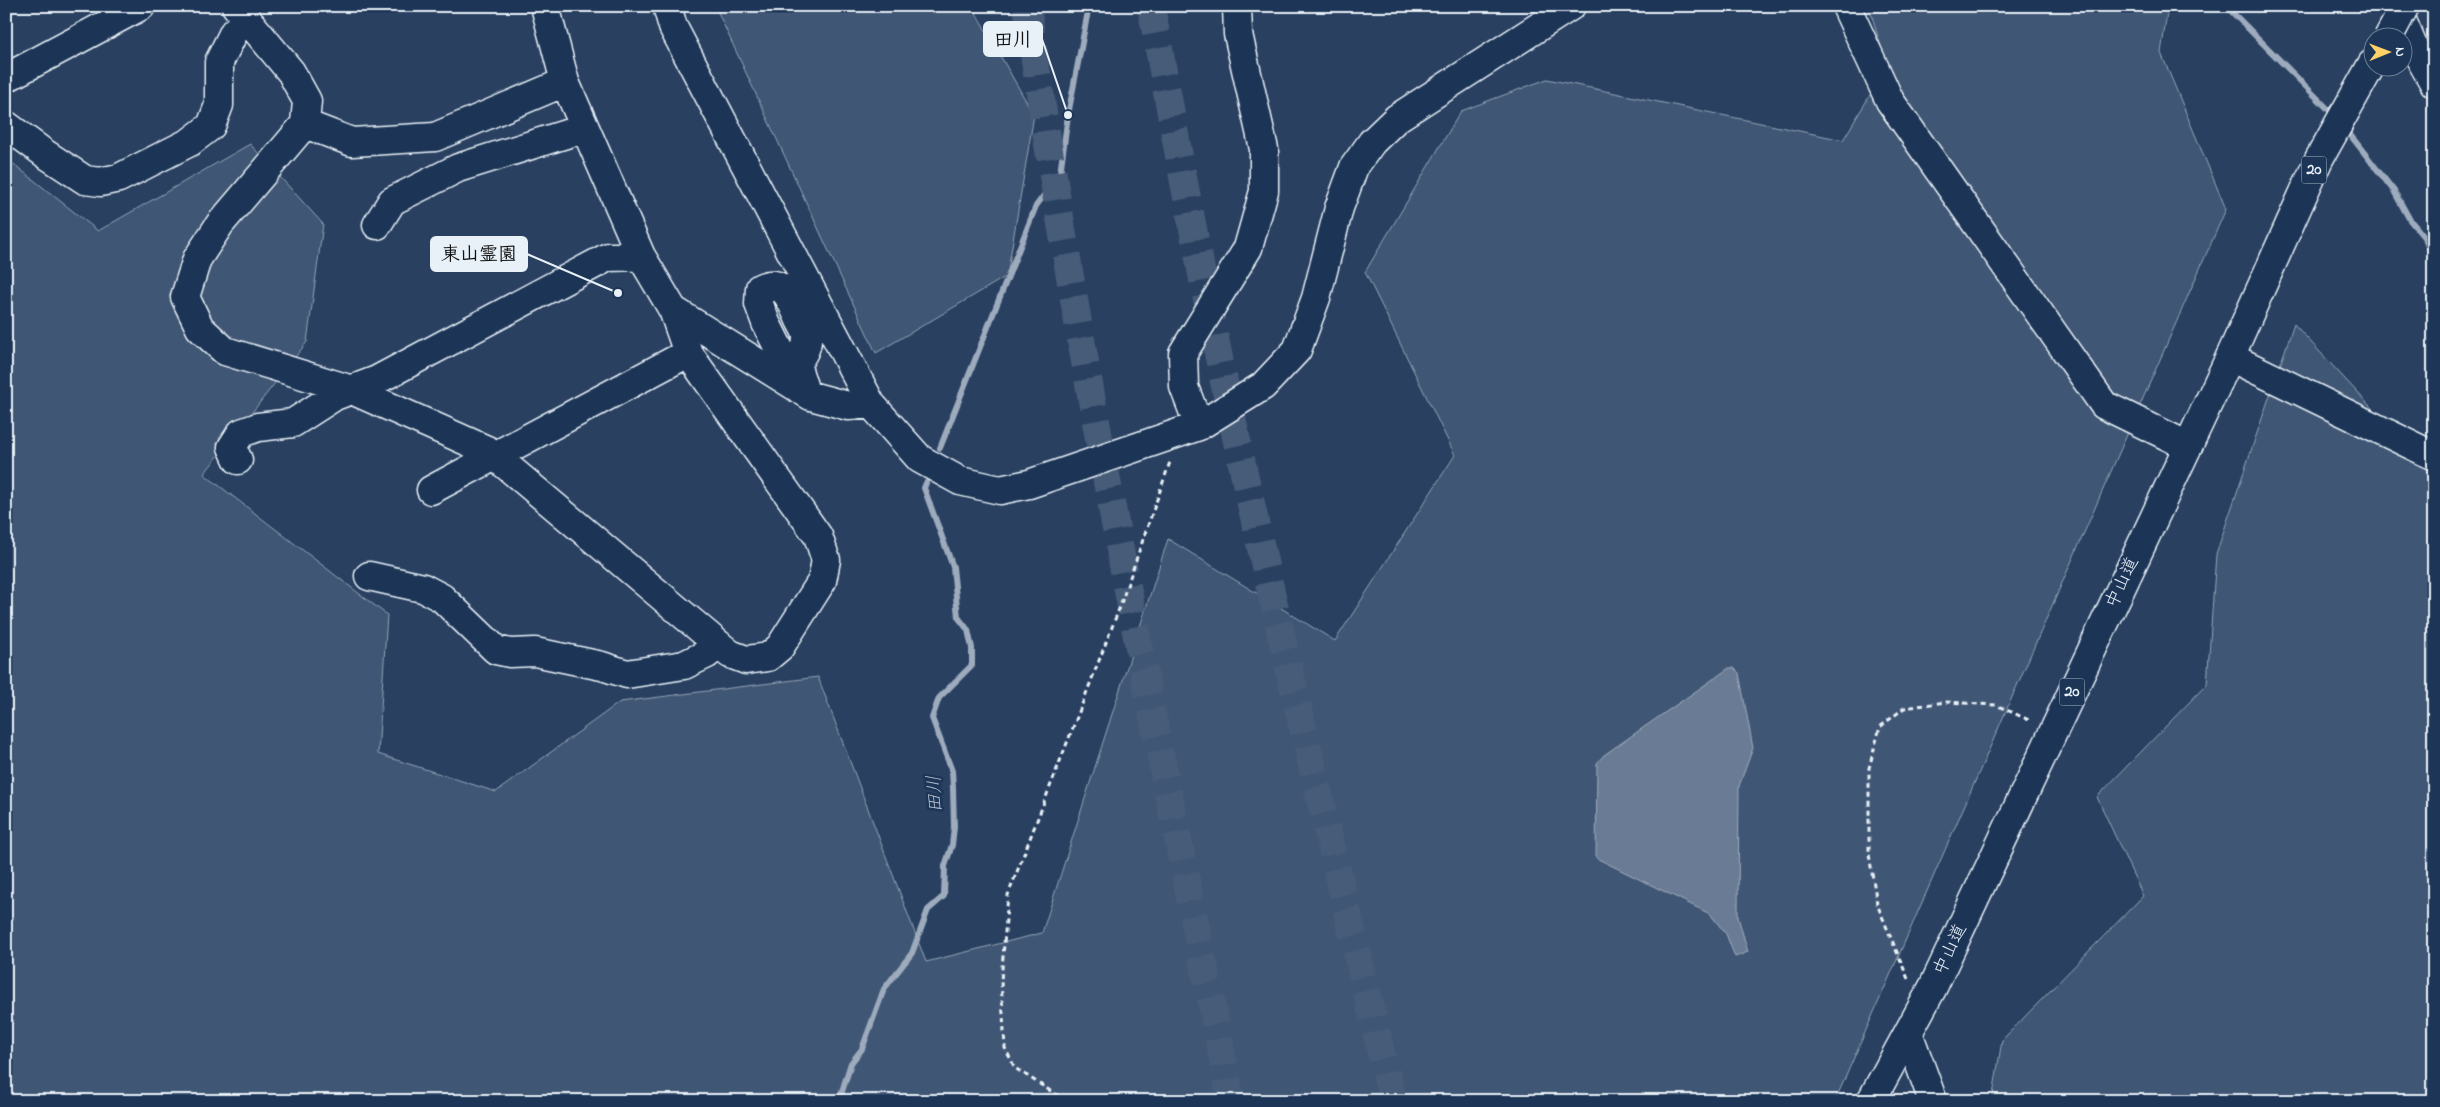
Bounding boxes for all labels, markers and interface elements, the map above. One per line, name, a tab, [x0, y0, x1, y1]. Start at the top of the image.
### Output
callout: 田川	[984, 22, 1042, 56]
text: 田川	[994, 28, 1032, 55]
north arrow	[2362, 28, 2412, 78]
text: N	[2389, 47, 2410, 57]
road number: 20	[2302, 156, 2326, 184]
callout: 東山霊園	[431, 237, 527, 271]
text: 東山霊園	[441, 242, 517, 269]
street label: 中山道	[2100, 553, 2146, 613]
road number: 20	[2060, 679, 2084, 706]
water label: 田川	[922, 774, 950, 814]
street label: 中山道	[1928, 920, 1974, 980]

